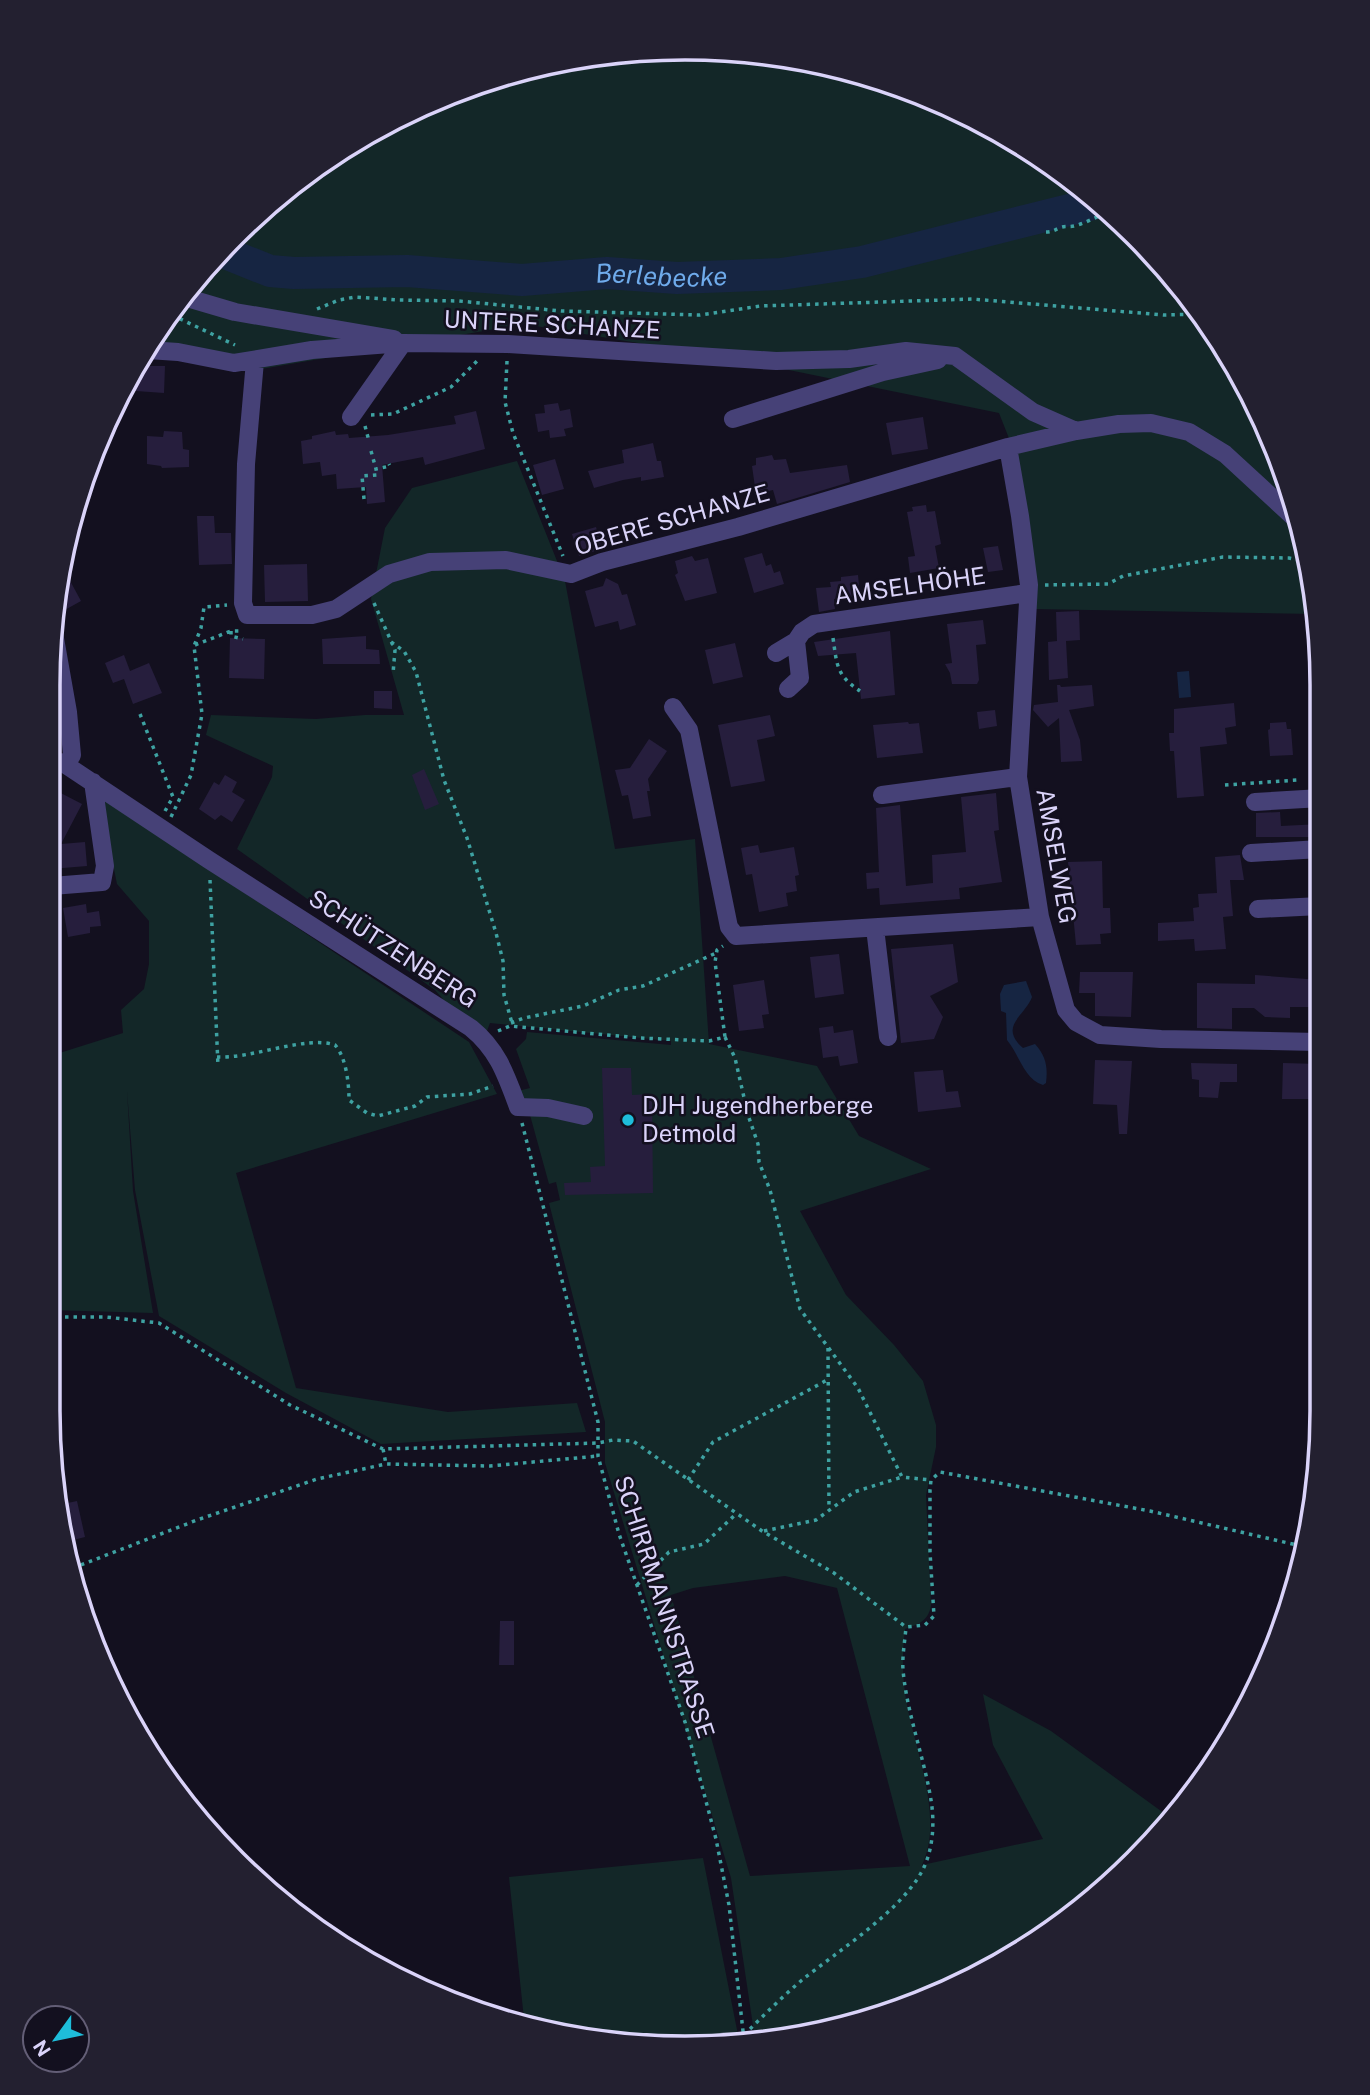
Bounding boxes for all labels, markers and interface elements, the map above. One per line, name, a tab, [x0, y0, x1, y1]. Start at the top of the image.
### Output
water label: Berlebecke	[594, 257, 728, 293]
street label: UNTERE SCHANZE	[443, 304, 661, 344]
street label: OBERE SCHANZE	[571, 478, 773, 560]
street label: AMSELHÖHE	[832, 560, 987, 609]
street label: AMSELWEG	[1031, 786, 1083, 926]
street label: SCHÜTZENBERG	[304, 882, 484, 1013]
place label: DJH Jugendherberge Detmold	[642, 1091, 873, 1147]
marker: DJH Jugendherberge Detmold	[620, 1112, 636, 1128]
street label: SCHIRRMANNSTRASSE	[609, 1472, 721, 1742]
north arrow	[21, 2004, 91, 2074]
text: N	[28, 2036, 55, 2060]

